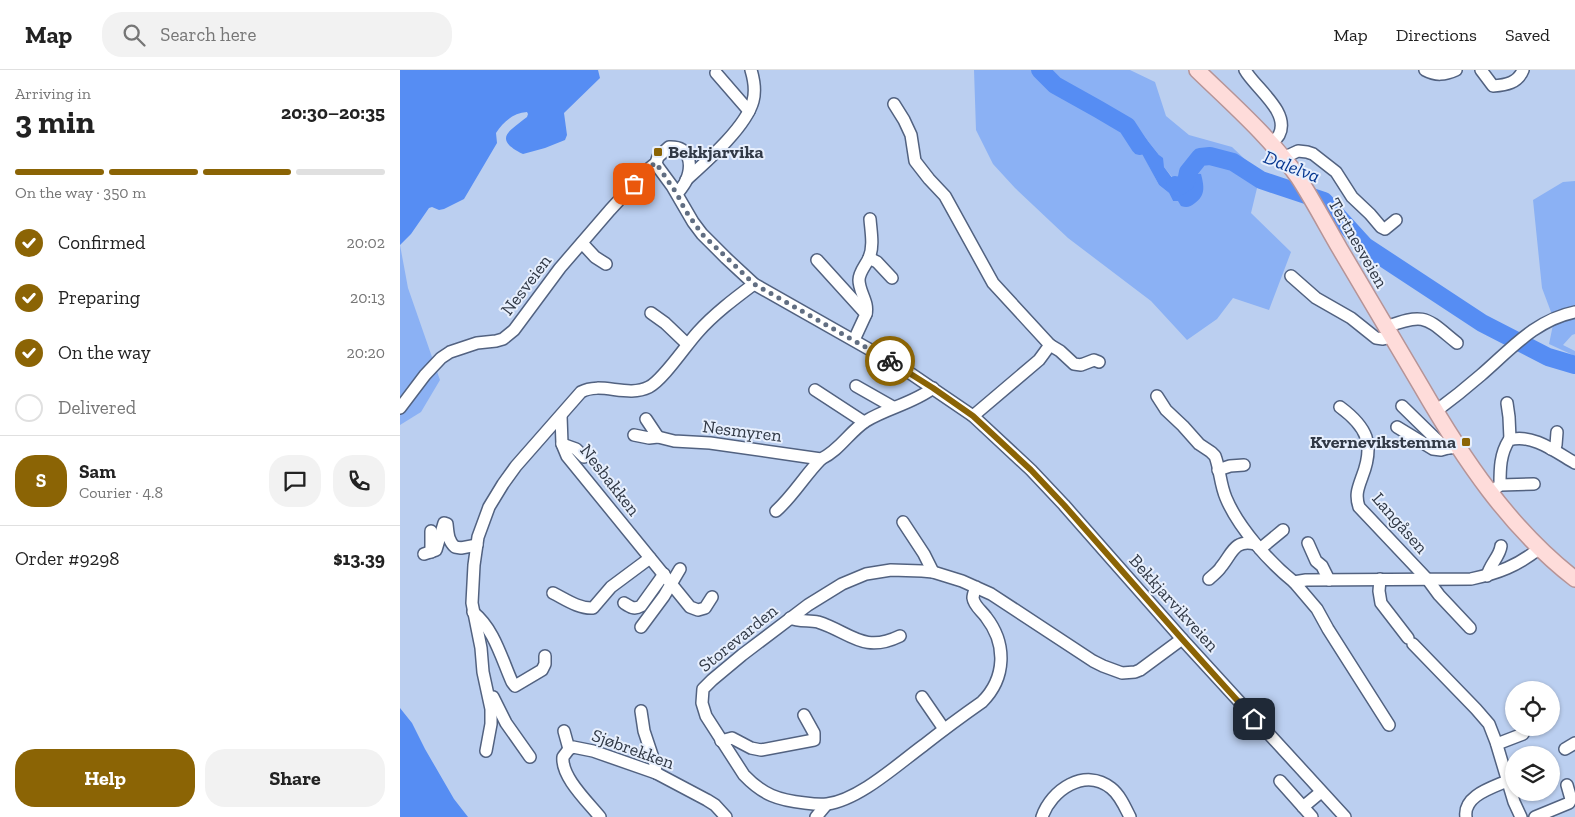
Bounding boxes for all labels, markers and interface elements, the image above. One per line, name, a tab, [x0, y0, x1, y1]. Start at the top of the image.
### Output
search box	[102, 12, 452, 57]
text: Map	[25, 20, 72, 49]
icon: search	[120, 21, 148, 49]
text: Search here	[160, 23, 257, 46]
text: Map	[1333, 24, 1368, 46]
text: Directions	[1396, 24, 1477, 46]
text: Saved	[1505, 24, 1550, 46]
text: Arriving in	[15, 84, 91, 103]
text: 20:30–20:35	[281, 101, 385, 124]
text: 3 min	[15, 103, 95, 141]
place label: Bekkjarvika	[668, 141, 764, 163]
water label: Dalelva	[1260, 145, 1323, 188]
marker: Bekkjarvika	[652, 146, 664, 158]
pin	[613, 163, 655, 205]
icon: bag	[620, 170, 648, 198]
text: On the way · 350 m	[15, 183, 146, 202]
street label: Tertnesveien	[1323, 194, 1393, 293]
icon: check	[15, 229, 43, 257]
text: Confirmed	[58, 231, 145, 254]
text: 20:02	[347, 233, 385, 252]
street label: Nesveien	[496, 250, 556, 320]
icon: check	[15, 284, 43, 312]
text: Preparing	[58, 286, 140, 309]
text: 20:13	[350, 288, 385, 307]
courier	[865, 336, 915, 386]
icon: check	[15, 339, 43, 367]
text: On the way	[58, 341, 151, 364]
text: 20:20	[347, 343, 385, 362]
icon: bike	[876, 347, 904, 375]
text: Delivered	[58, 396, 136, 419]
street label: Nesmyren	[701, 415, 784, 447]
place label: Kvernevikstemma	[1310, 431, 1456, 453]
marker: Kvernevikstemma	[1460, 436, 1472, 448]
street label: Nesbakken	[575, 440, 645, 521]
button: chat	[269, 455, 321, 507]
button: phone	[333, 455, 385, 507]
text: Sam	[79, 460, 116, 483]
text: S	[36, 469, 46, 492]
text: Courier · 4.8	[79, 483, 163, 502]
street label: Langåsen	[1367, 488, 1433, 559]
text: Order #9298	[15, 547, 120, 570]
text: $13.39	[333, 547, 385, 570]
street label: Bekkjarvikveien	[1124, 550, 1224, 657]
street label: Storevarden	[694, 599, 782, 677]
map controls	[1505, 681, 1560, 801]
button: locate	[1505, 681, 1560, 736]
pin	[1233, 698, 1275, 740]
icon: home	[1240, 705, 1268, 733]
street label: Sjøbrekken	[589, 724, 678, 774]
button: layers	[1505, 746, 1560, 801]
button: Help	[15, 749, 195, 807]
button: Share	[205, 749, 385, 807]

